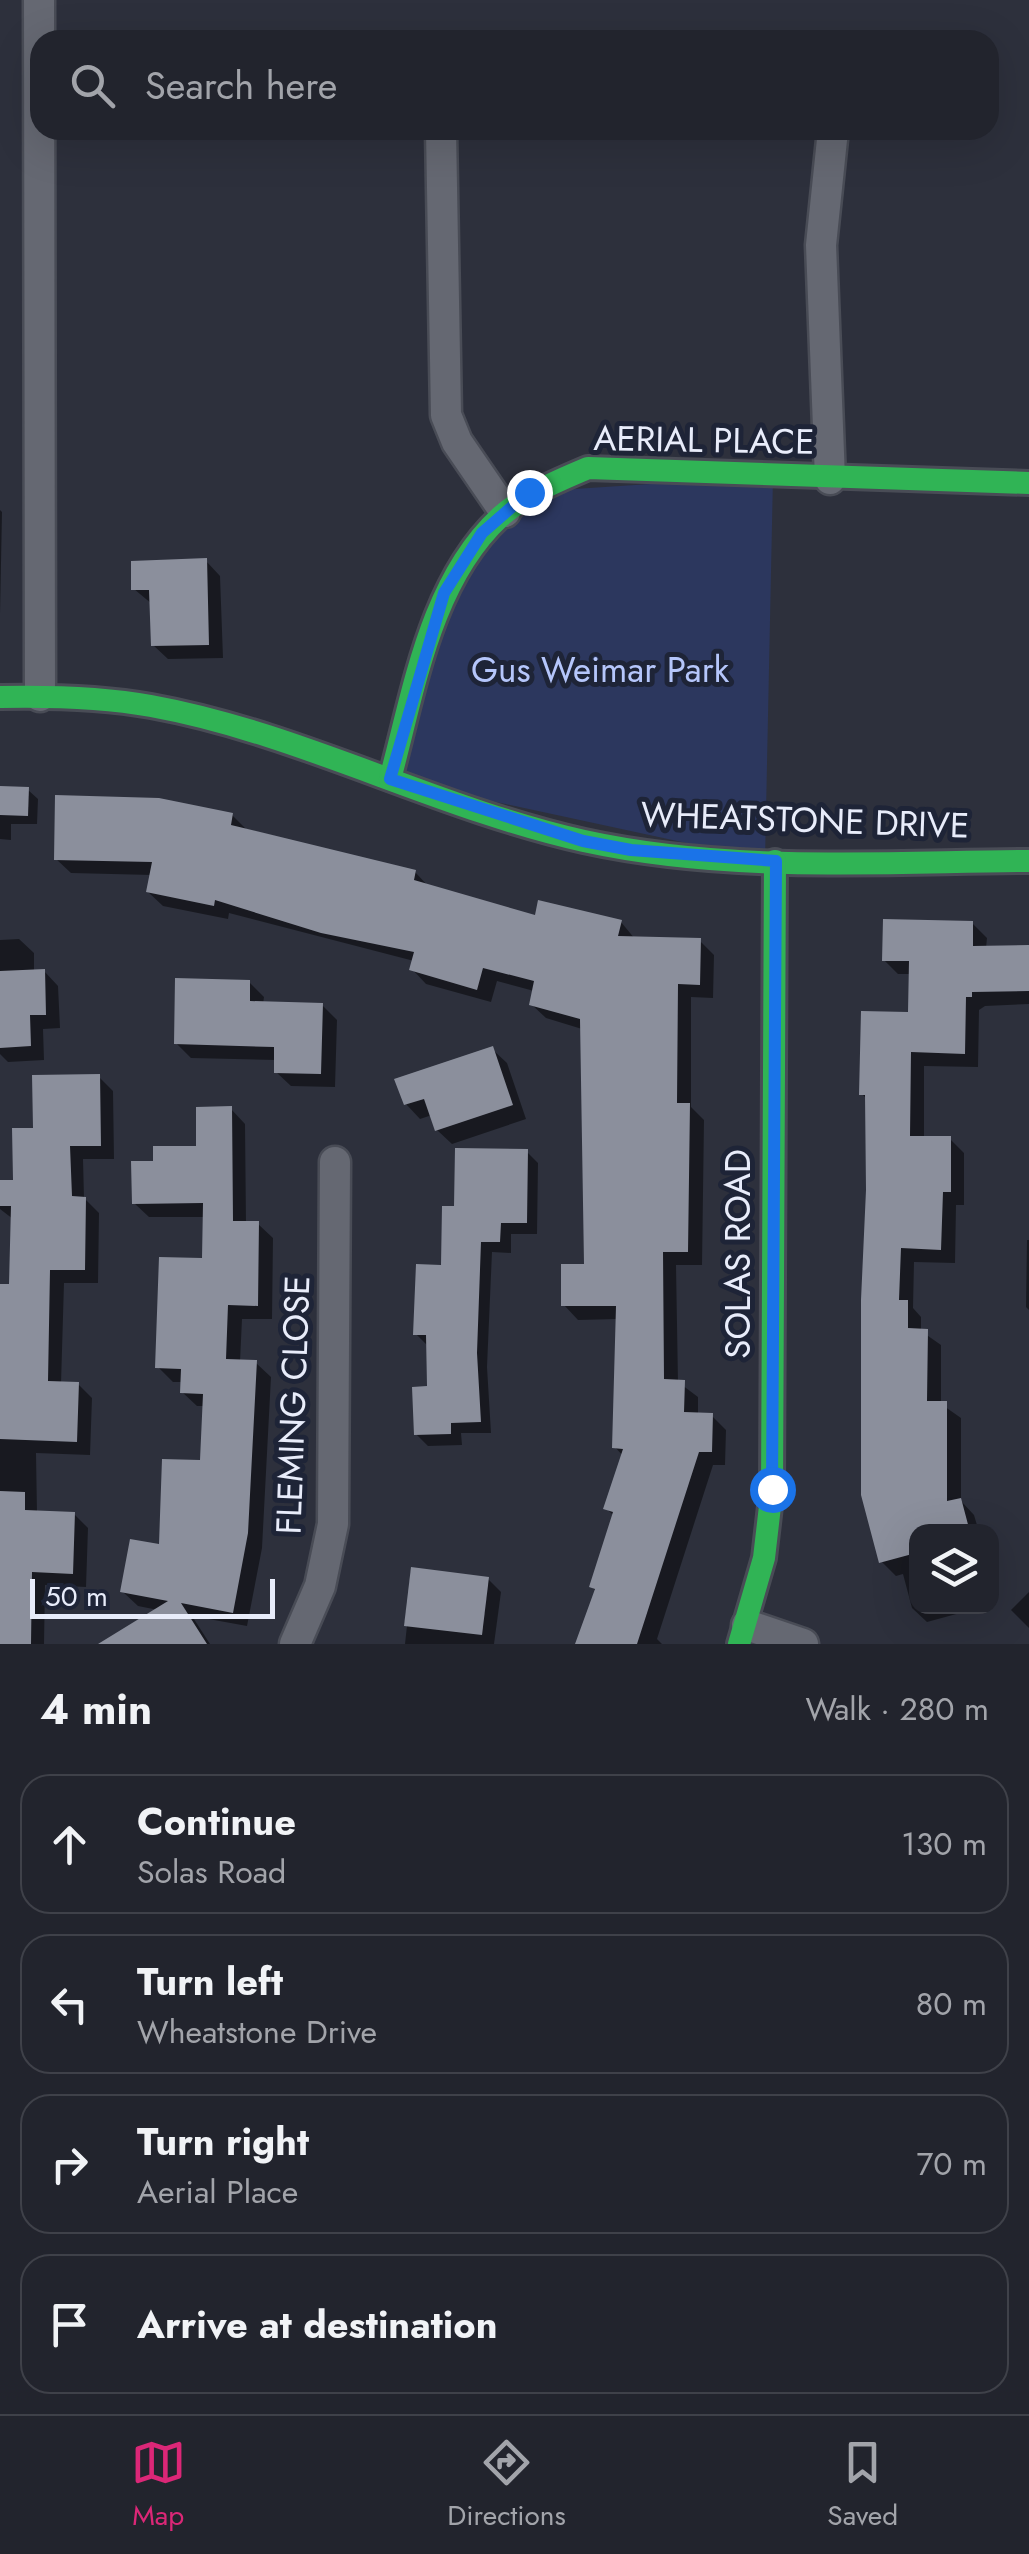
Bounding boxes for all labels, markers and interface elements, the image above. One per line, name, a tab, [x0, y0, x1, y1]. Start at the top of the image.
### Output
search box	[30, 30, 999, 140]
icon: search	[65, 58, 120, 113]
text: Search here	[145, 58, 337, 113]
street label: AERIAL PLACE	[593, 413, 815, 467]
route end	[507, 470, 553, 516]
park label: Gus Weimar Park	[471, 645, 730, 695]
street label: WHEATSTONE DRIVE	[640, 789, 970, 851]
street label: SOLAS ROAD	[713, 1149, 763, 1359]
street label: FLEMING CLOSE	[263, 1275, 323, 1535]
route start	[750, 1467, 796, 1513]
map controls	[909, 1524, 999, 1614]
button: layers	[909, 1524, 999, 1614]
scale bar	[30, 1574, 275, 1618]
text: 50 m	[45, 1576, 108, 1617]
text: 4 min	[40, 1679, 152, 1740]
text: Walk · 280 m	[805, 1686, 989, 1732]
text: Continue	[137, 1794, 296, 1849]
icon: ahead	[42, 1817, 97, 1872]
text: 130 m	[901, 1821, 987, 1867]
text: Solas Road	[137, 1849, 286, 1895]
text: Turn left	[137, 1954, 283, 2009]
icon: left	[42, 1977, 97, 2032]
text: 80 m	[916, 1981, 987, 2027]
text: Wheatstone Drive	[137, 2009, 377, 2055]
text: Turn right	[137, 2114, 309, 2169]
icon: right	[42, 2137, 97, 2192]
text: 70 m	[916, 2141, 987, 2187]
text: Aerial Place	[137, 2169, 298, 2215]
icon: arrive	[42, 2297, 97, 2352]
text: Arrive at destination	[137, 2297, 498, 2352]
tab: Map	[131, 2435, 186, 2536]
tab: Directions	[447, 2435, 566, 2536]
tab: Saved	[827, 2435, 898, 2536]

